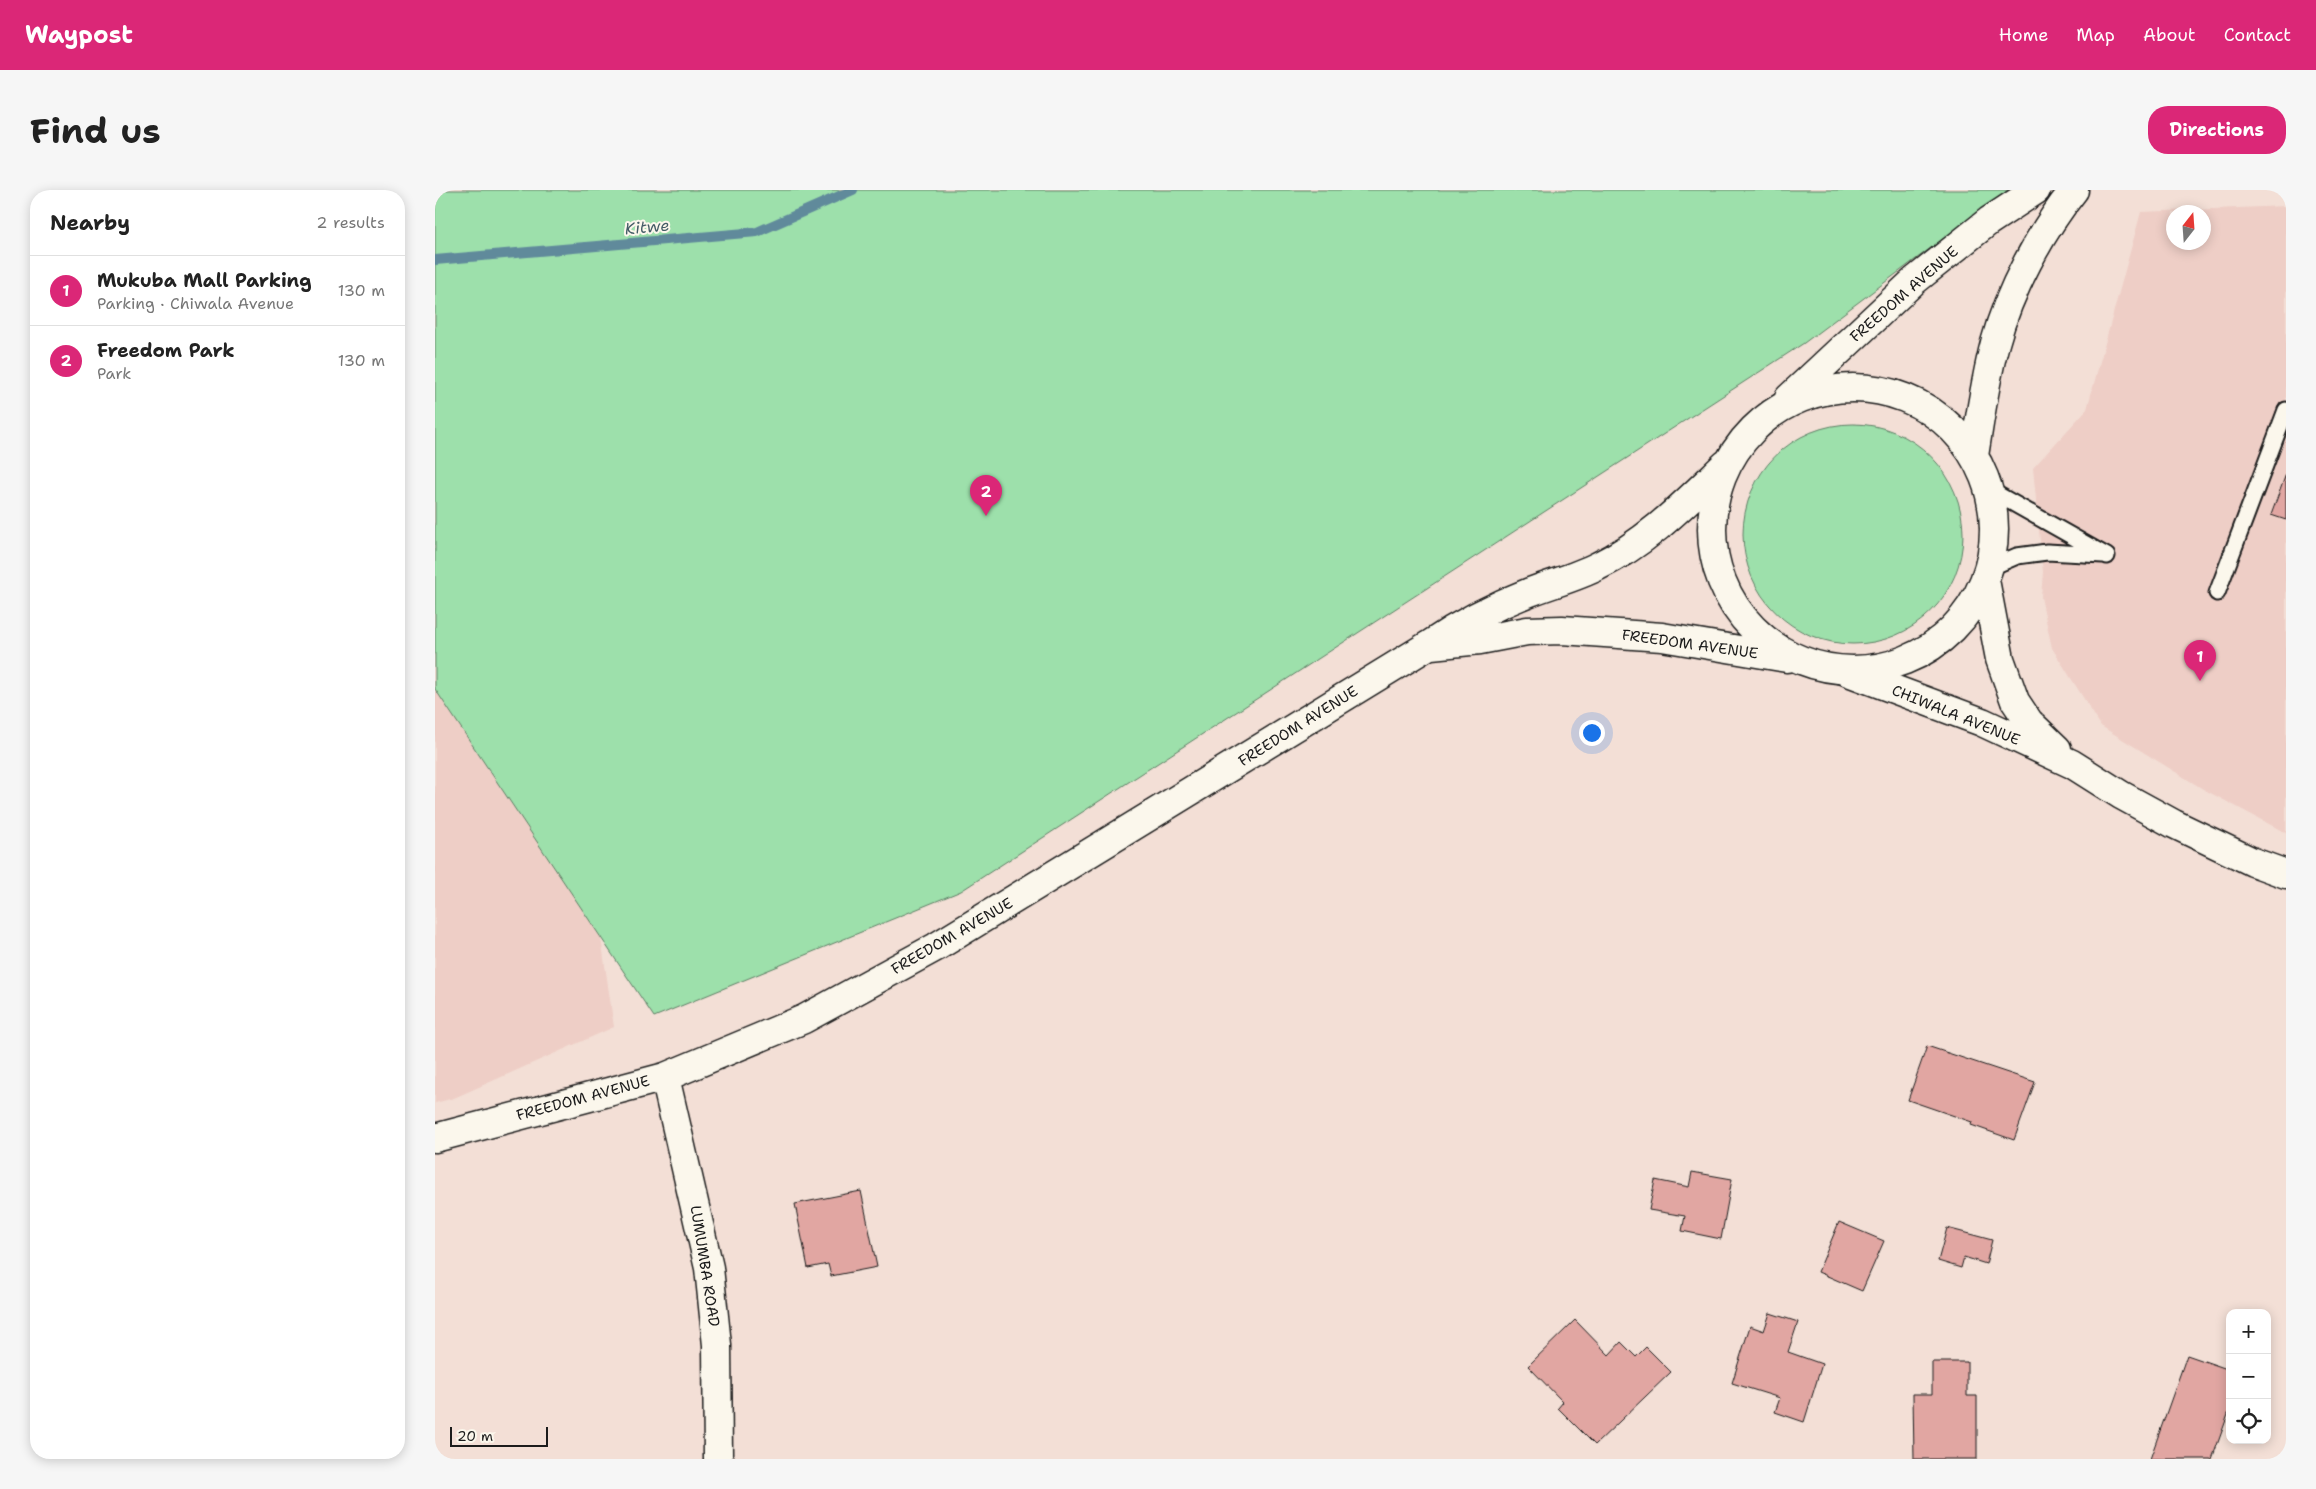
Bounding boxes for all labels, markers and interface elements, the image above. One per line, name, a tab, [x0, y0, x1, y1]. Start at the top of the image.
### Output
text: Waypost	[25, 19, 133, 51]
text: Home	[1999, 23, 2048, 47]
text: Map	[2076, 23, 2115, 47]
text: About	[2143, 23, 2196, 47]
text: Contact	[2224, 23, 2291, 47]
button: Directions	[2148, 106, 2286, 154]
text: Find us	[30, 107, 161, 154]
north arrow	[2166, 205, 2211, 250]
text: Nearby	[50, 209, 130, 237]
text: 2 results	[316, 212, 385, 233]
water label: Kitwe	[624, 215, 670, 239]
street label: FREEDOM AVENUE	[1846, 241, 1962, 347]
text: Mukuba Mall Parking	[97, 268, 311, 293]
text: 1	[62, 280, 70, 301]
text: 130 m	[338, 280, 385, 301]
text: Parking · Chiwala Avenue	[97, 293, 294, 314]
text: Freedom Park	[97, 338, 235, 363]
text: 2	[60, 350, 72, 371]
text: 130 m	[338, 350, 385, 371]
text: Park	[97, 363, 131, 384]
pin: 2	[970, 475, 1002, 516]
street label: FREEDOM AVENUE	[1621, 625, 1759, 663]
pin: 1	[2184, 640, 2216, 681]
street label: CHIWALA AVENUE	[1889, 680, 2023, 750]
street label: FREEDOM AVENUE	[1234, 681, 1362, 771]
your location	[1579, 720, 1605, 746]
street label: FREEDOM AVENUE	[888, 893, 1016, 979]
street label: FREEDOM AVENUE	[514, 1071, 652, 1125]
street label: LUMUMBA ROAD	[686, 1204, 724, 1328]
map controls	[2226, 1309, 2271, 1444]
button: +	[2226, 1309, 2271, 1354]
button: −	[2226, 1354, 2271, 1399]
button: locate	[2226, 1399, 2271, 1444]
scale bar	[450, 1424, 547, 1447]
text: 20 m	[457, 1427, 493, 1445]

